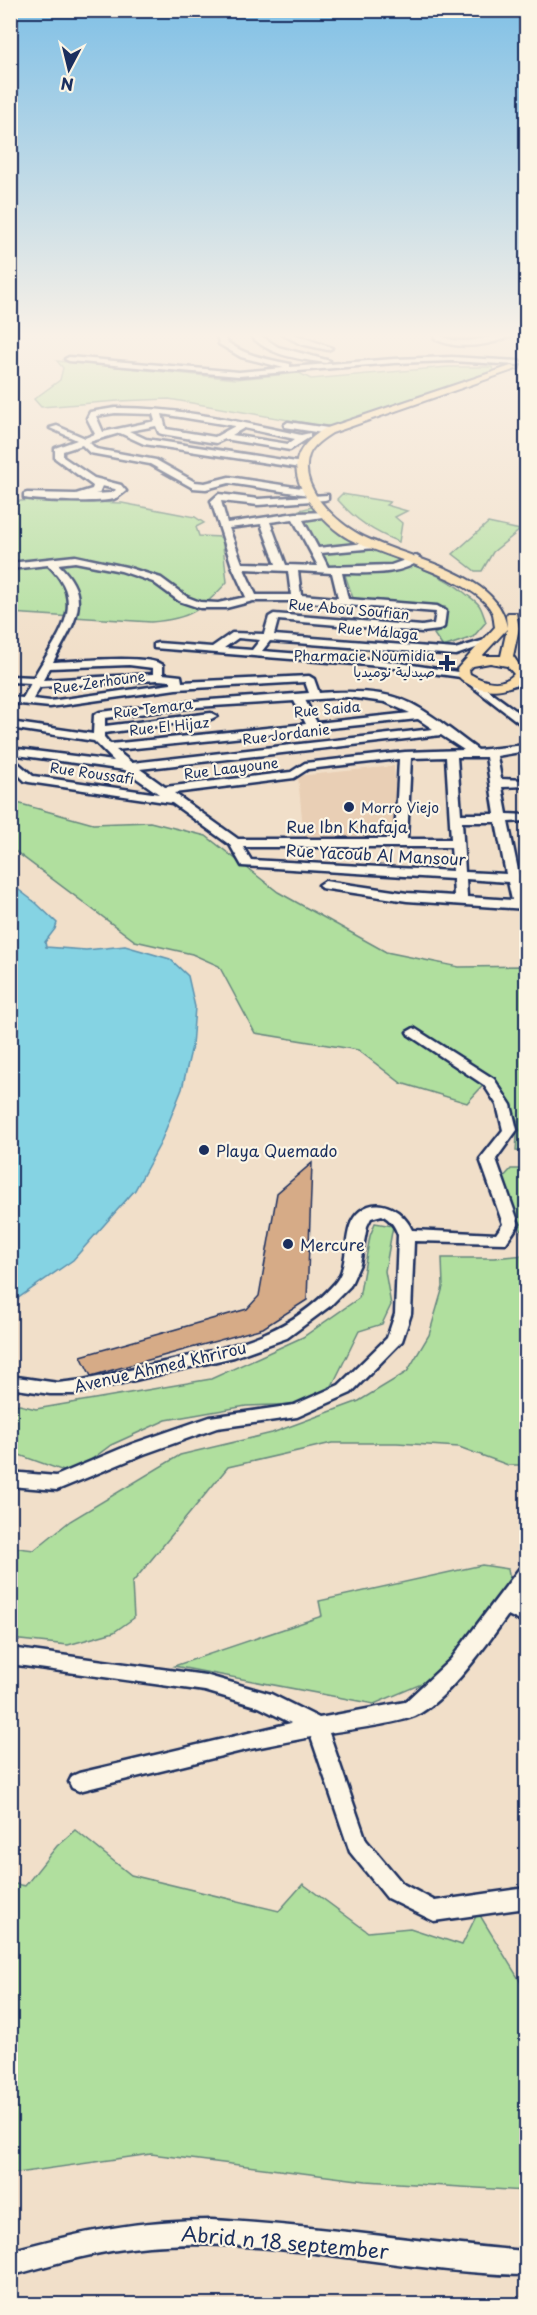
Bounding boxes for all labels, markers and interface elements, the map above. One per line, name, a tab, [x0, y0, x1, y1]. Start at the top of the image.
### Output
north arrow	[39, 39, 99, 99]
text: N	[59, 72, 75, 98]
street label: Rue Abou Soufian	[288, 593, 410, 625]
street label: Rue Málaga	[337, 617, 419, 645]
place label: Pharmacie Noumidia صيدلية نوميديا	[293, 645, 435, 682]
marker: Pharmacie Noumidia صيدلية نوميديا	[440, 656, 454, 670]
street label: Rue Zerhoune	[52, 665, 147, 699]
street label: Rue Temara	[112, 693, 194, 723]
street label: Rue Saida	[293, 696, 361, 722]
street label: Rue El Hijaz	[128, 711, 210, 741]
street label: Rue Jordanie	[241, 718, 331, 750]
street label: Rue Laayoune	[183, 752, 280, 784]
street label: Rue Roussafi	[48, 757, 136, 789]
place label: Morro Viejo	[361, 797, 439, 818]
marker: Morro Viejo	[342, 800, 356, 814]
street label: Rue Ibn Khafaja	[286, 814, 408, 838]
street label: Rue Yacoub Al Mansour	[285, 837, 467, 871]
place label: Playa Quemado	[216, 1138, 337, 1162]
marker: Playa Quemado	[197, 1143, 211, 1157]
place label: Mercure	[300, 1232, 365, 1256]
marker: Mercure	[281, 1237, 295, 1251]
street label: Avenue Ahmed Khrirou	[71, 1334, 249, 1398]
street label: Abrid n 18 september	[180, 2218, 391, 2266]

